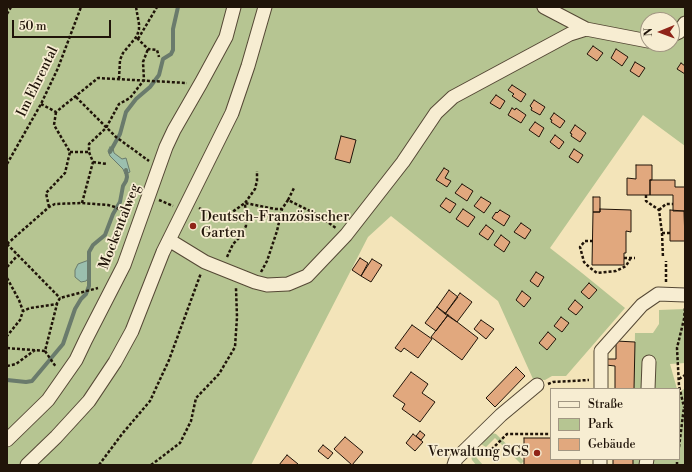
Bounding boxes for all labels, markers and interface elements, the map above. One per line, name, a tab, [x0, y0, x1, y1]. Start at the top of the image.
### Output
scale bar	[14, 12, 113, 38]
north arrow	[640, 12, 680, 52]
text: 50 m	[19, 19, 47, 34]
text: N	[642, 28, 656, 37]
street label: Im Ehrental	[14, 44, 62, 120]
street label: Mockentalweg	[96, 182, 144, 272]
place label: Deutsch-Französischer Garten	[201, 210, 349, 242]
marker: Deutsch-Französischer Garten	[188, 221, 198, 231]
legend	[550, 388, 680, 460]
text: Straße	[588, 397, 623, 412]
text: Park	[588, 417, 613, 432]
text: Gebäude	[588, 437, 636, 452]
place label: Verwaltung SGS	[428, 445, 529, 461]
marker: Verwaltung SGS	[532, 448, 542, 458]

